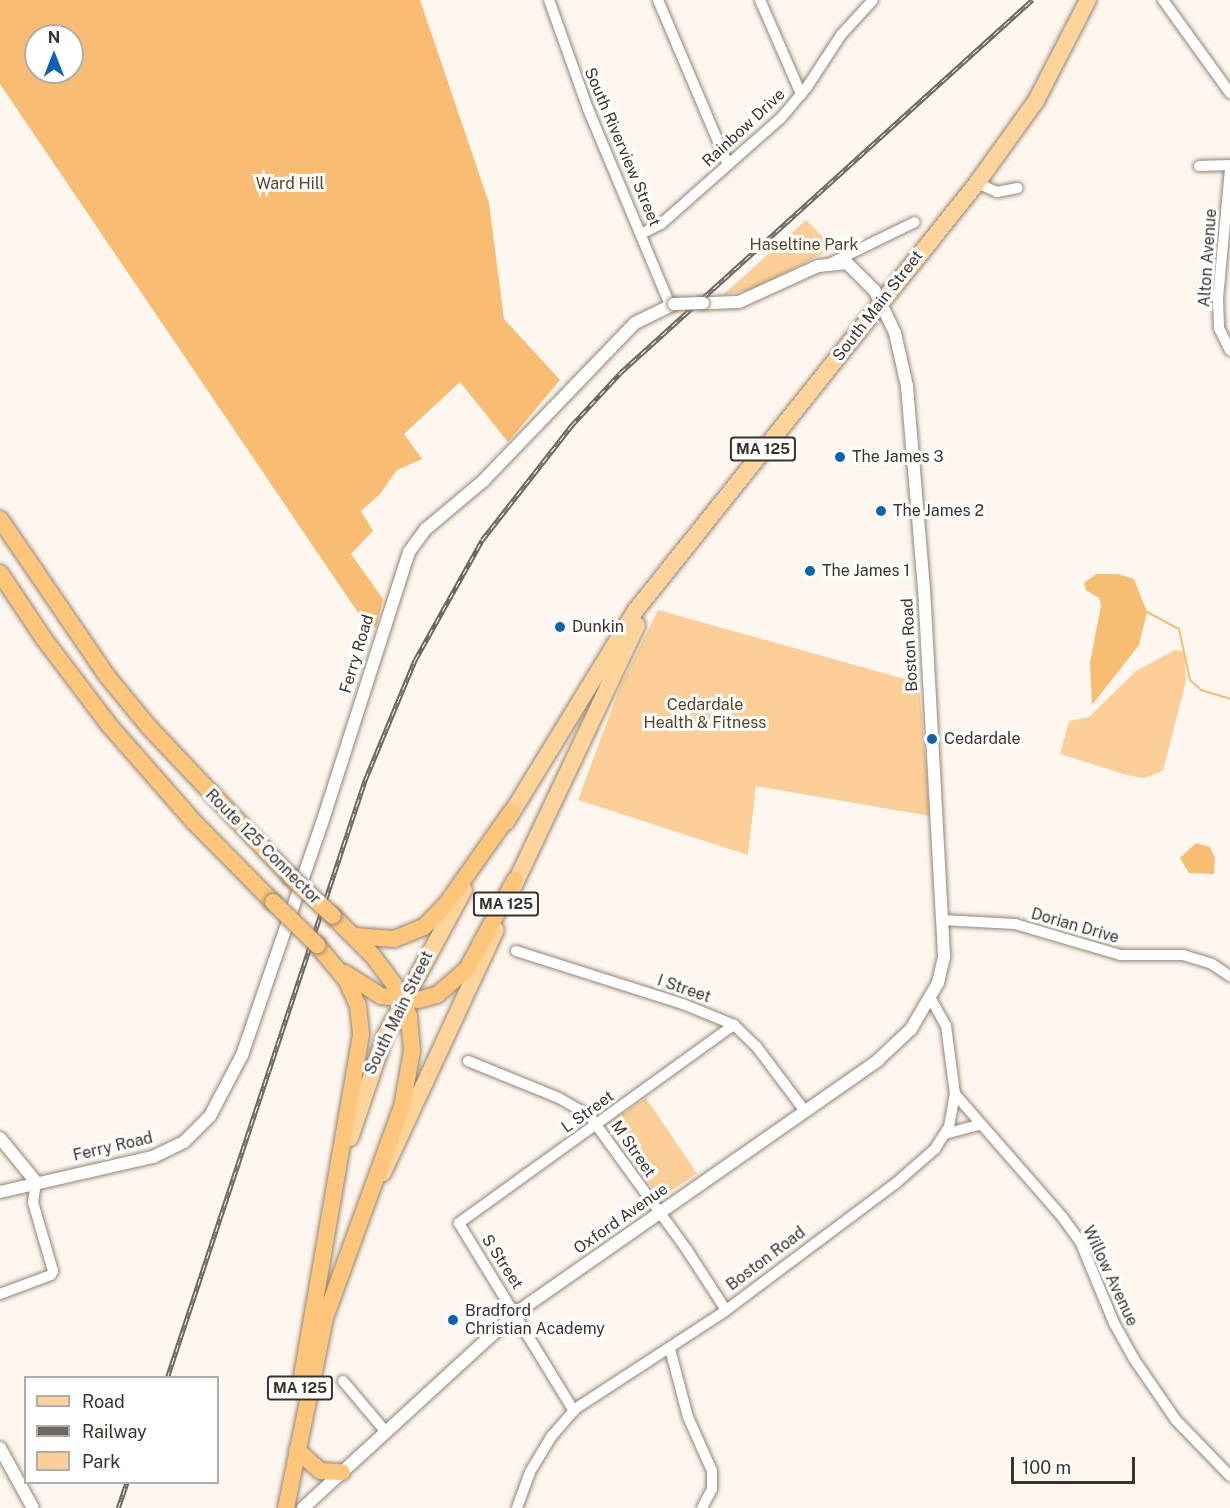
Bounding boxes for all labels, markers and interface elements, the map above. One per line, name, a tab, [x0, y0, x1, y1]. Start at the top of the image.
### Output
north arrow	[24, 24, 84, 84]
text: N	[48, 28, 60, 47]
street label: South Riverview Street	[580, 65, 664, 229]
street label: Rainbow Drive	[699, 85, 789, 171]
park label: Ward Hill	[256, 174, 324, 194]
street label: Alton Avenue	[1195, 208, 1221, 308]
park label: Haseltine Park	[750, 235, 858, 255]
street label: South Main Street	[829, 247, 927, 365]
road number: MA 125	[728, 437, 798, 461]
place label: The James 3	[852, 447, 944, 467]
marker: The James 3	[833, 450, 847, 464]
place label: The James 2	[893, 501, 984, 521]
marker: The James 2	[874, 504, 888, 518]
place label: The James 1	[822, 561, 910, 581]
marker: The James 1	[803, 564, 817, 578]
street label: Boston Road	[898, 598, 922, 692]
street label: Ferry Road	[336, 612, 378, 696]
place label: Dunkin	[572, 617, 624, 637]
marker: Dunkin	[553, 620, 567, 634]
park label: Cedardale Health & Fitness	[644, 695, 766, 733]
place label: Cedardale	[944, 729, 1020, 749]
marker: Cedardale	[925, 732, 939, 746]
street label: Route 125 Connector	[201, 785, 325, 909]
road number: MA 125	[472, 892, 540, 916]
street label: Dorian Drive	[1029, 904, 1121, 948]
street label: South Main Street	[361, 948, 437, 1078]
street label: I Street	[655, 971, 713, 1007]
street label: L Street	[558, 1087, 618, 1137]
street label: M Street	[607, 1117, 659, 1181]
street label: Ferry Road	[71, 1128, 155, 1166]
street label: Oxford Avenue	[570, 1179, 672, 1259]
street label: Boston Road	[723, 1223, 809, 1295]
street label: Willow Avenue	[1078, 1223, 1142, 1329]
street label: S Street	[477, 1231, 527, 1293]
place label: Bradford Christian Academy	[465, 1301, 605, 1339]
marker: Bradford Christian Academy	[446, 1313, 460, 1327]
legend	[24, 1376, 219, 1484]
road number: MA 125	[266, 1376, 334, 1400]
text: Road	[82, 1391, 125, 1412]
text: Railway	[82, 1421, 147, 1442]
scale bar	[1014, 1445, 1138, 1483]
text: Park	[82, 1451, 120, 1472]
text: 100 m	[1022, 1457, 1071, 1478]

